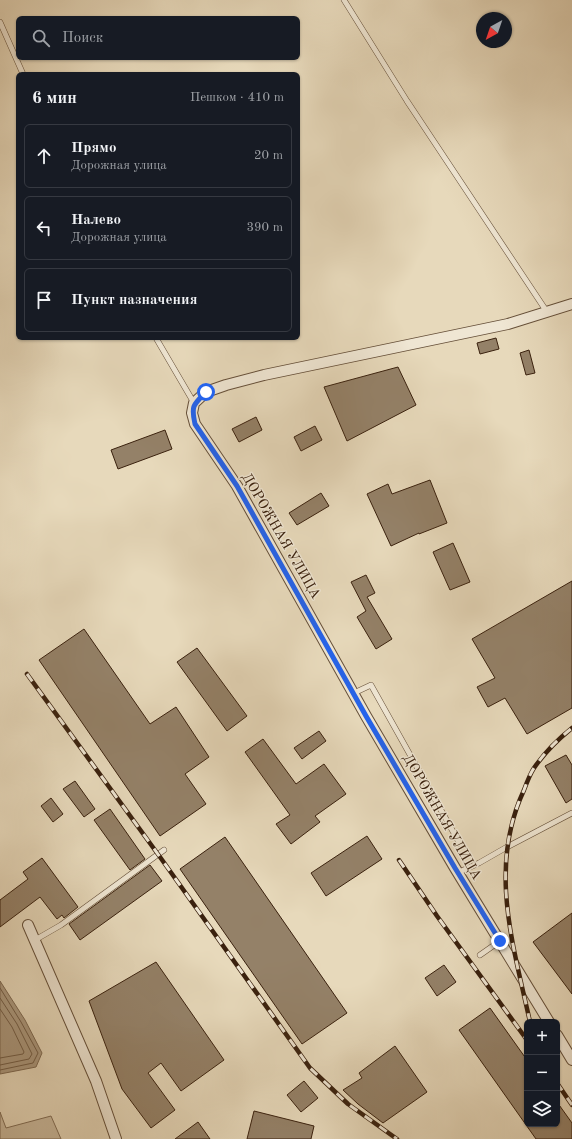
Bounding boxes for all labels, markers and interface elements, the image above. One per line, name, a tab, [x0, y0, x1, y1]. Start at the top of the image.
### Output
north arrow	[476, 12, 512, 48]
search box	[16, 16, 300, 60]
icon: search	[30, 27, 52, 49]
text: Поиск	[62, 31, 103, 46]
text: 6 мин	[32, 90, 77, 107]
text: Пешком · 410 m	[190, 91, 284, 104]
text: Прямо	[71, 141, 117, 156]
icon: ahead	[33, 145, 55, 167]
text: 20 m	[254, 149, 283, 162]
text: Дорожная улица	[71, 159, 167, 172]
text: Налево	[71, 213, 121, 228]
icon: left	[33, 217, 55, 239]
text: 390 m	[246, 221, 283, 234]
text: Дорожная улица	[71, 231, 167, 244]
icon: arrive	[33, 289, 55, 311]
text: Пункт назначения	[71, 293, 198, 308]
route start	[197, 383, 215, 401]
street label: ДОРОЖНАЯ УЛИЦА	[239, 471, 323, 602]
street label: ДОРОЖНАЯ УЛИЦА	[400, 752, 484, 883]
route end	[491, 932, 509, 950]
map controls	[524, 1019, 560, 1127]
button: +	[524, 1019, 560, 1055]
button: −	[524, 1055, 560, 1091]
button: layers	[524, 1091, 560, 1127]

